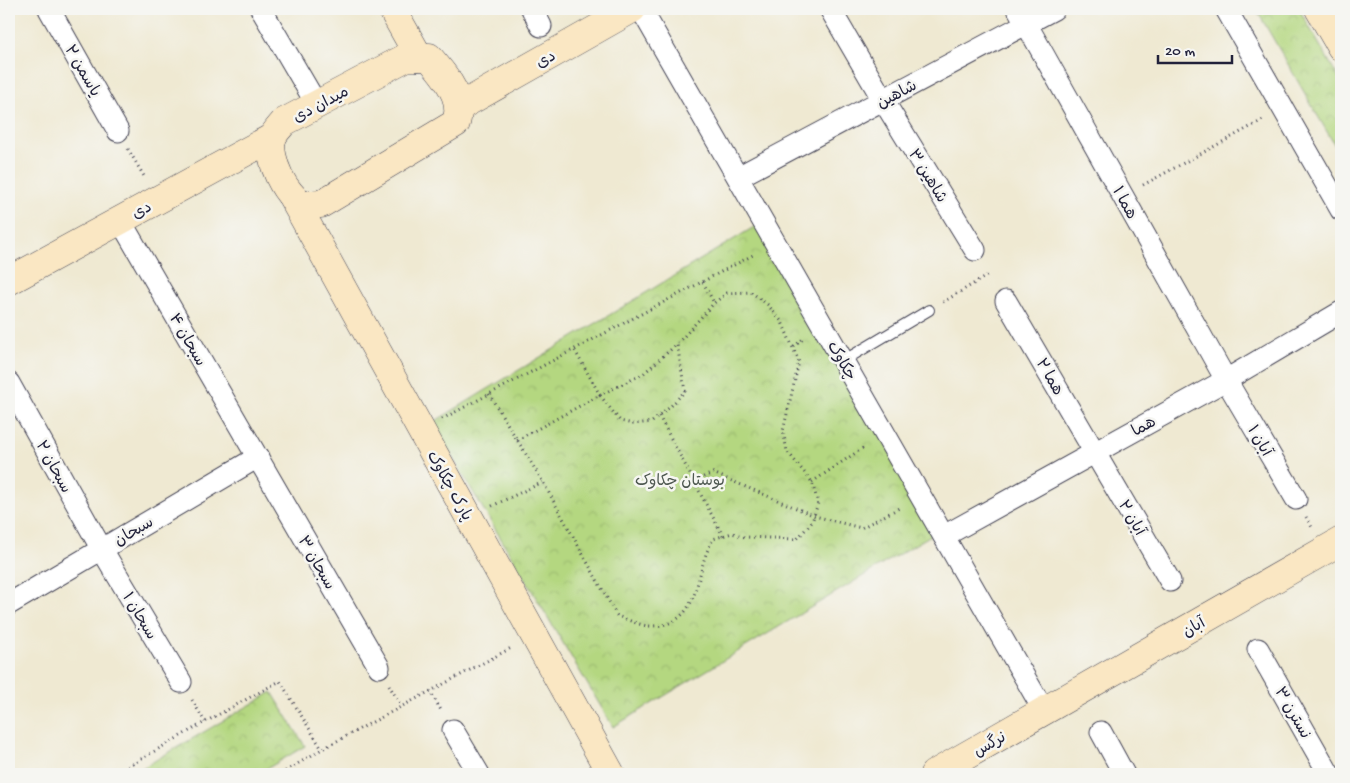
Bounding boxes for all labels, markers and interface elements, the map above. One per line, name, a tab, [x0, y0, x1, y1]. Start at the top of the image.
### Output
scale bar	[1158, 32, 1231, 64]
street label: یاسمن ۲	[59, 42, 103, 101]
text: 20 m	[1165, 43, 1195, 61]
street label: دی	[533, 48, 560, 74]
street label: شاهین	[874, 78, 921, 114]
street label: میدان دی	[291, 84, 353, 129]
street label: شاهین ۳	[902, 147, 950, 207]
street label: هما ۱	[1106, 184, 1140, 223]
street label: دی	[129, 199, 156, 225]
street label: سبحان ۴	[163, 311, 209, 371]
street label: چکاوک	[821, 339, 859, 385]
street label: هما ۲	[1030, 356, 1066, 400]
street label: هما	[1129, 414, 1160, 442]
street label: آبان ۱	[1242, 422, 1276, 462]
street label: سبحان ۲	[30, 438, 74, 497]
street label: پارک چکاوک	[421, 448, 475, 525]
park label: بوستان چکاوک	[635, 473, 725, 492]
street label: آبان ۲	[1112, 497, 1149, 541]
street label: سبحان	[112, 514, 158, 552]
street label: سبحان ۳	[292, 533, 338, 594]
street label: سبحان ۱	[117, 590, 159, 644]
street label: آبان	[1179, 614, 1210, 643]
street label: نسترن ۳	[1269, 684, 1313, 743]
street label: نرگس	[970, 727, 1010, 763]

